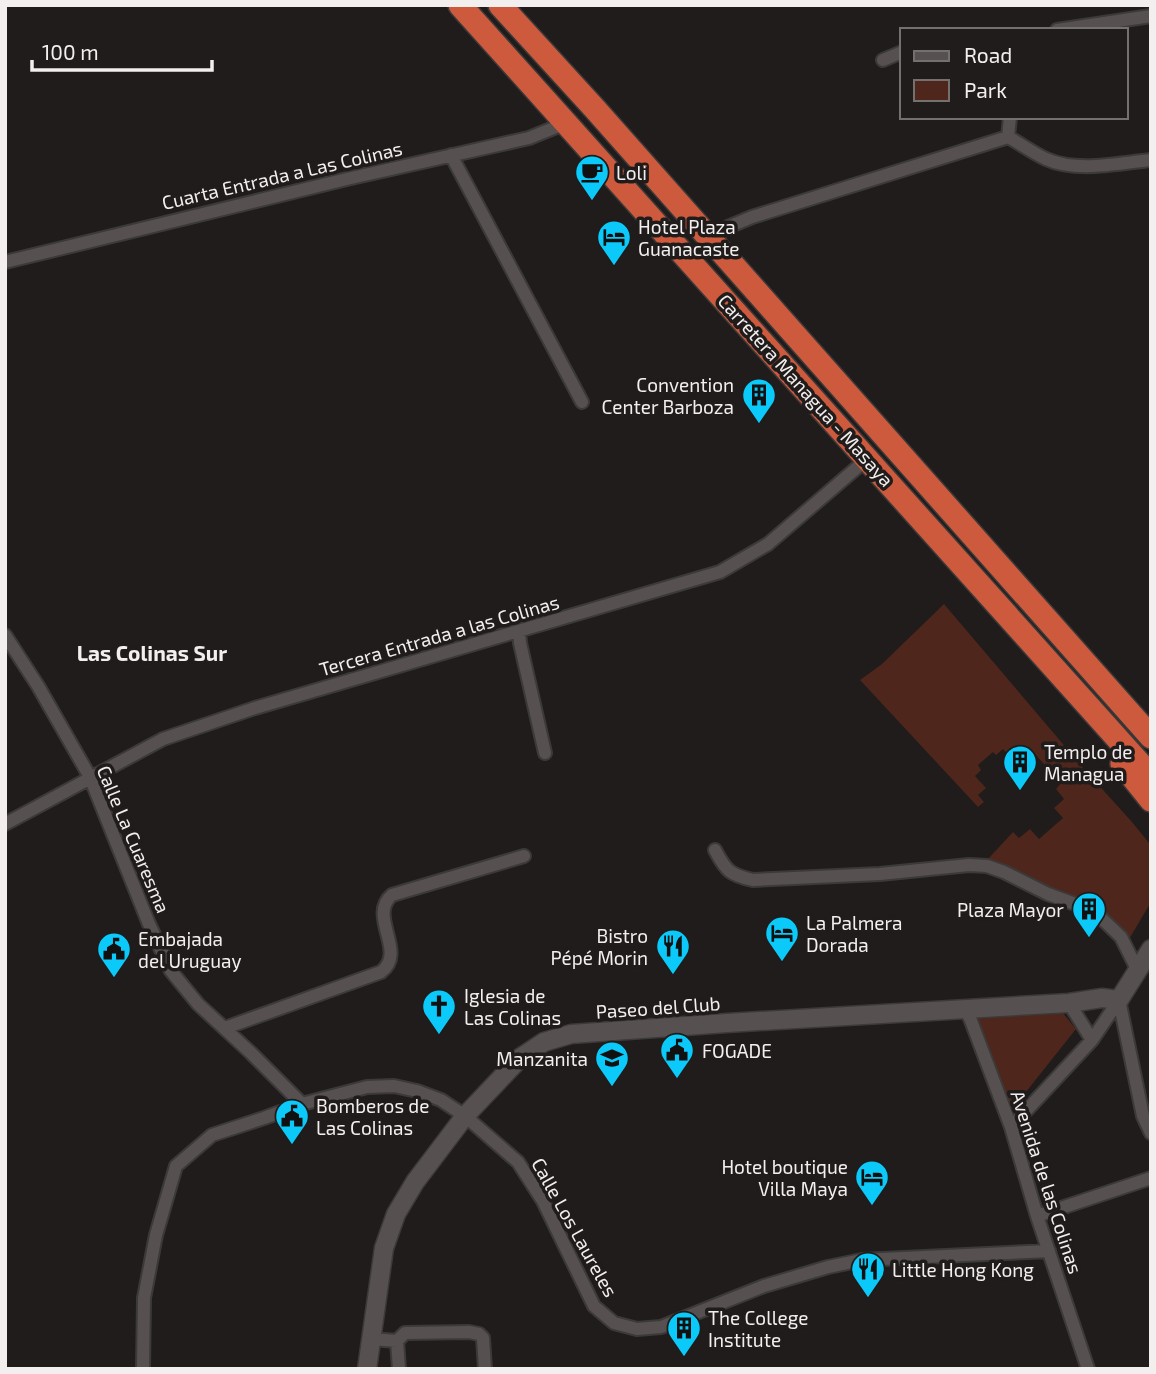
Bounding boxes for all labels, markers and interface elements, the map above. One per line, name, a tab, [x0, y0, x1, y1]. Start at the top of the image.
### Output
scale bar	[32, 28, 212, 72]
legend	[900, 28, 1128, 119]
text: 100 m	[42, 39, 99, 64]
text: Road	[964, 42, 1012, 67]
text: Park	[964, 77, 1007, 102]
street label: Cuarta Entrada a Las Colinas	[160, 136, 404, 214]
cafe icon: Loli	[573, 153, 611, 202]
place label: Loli	[616, 161, 647, 184]
place label: Hotel Plaza Guanacaste	[638, 215, 739, 260]
hotel icon: Hotel Plaza Guanacaste	[595, 218, 633, 267]
street label: Carretera Managua - Masaya	[713, 289, 899, 491]
place label: Convention Center Barboza	[601, 373, 734, 418]
building icon: Convention Center Barboza	[740, 376, 778, 425]
street label: Tercera Entrada a las Colinas	[316, 590, 562, 680]
district label: Las Colinas Sur	[77, 640, 227, 665]
place label: Templo de Managua	[1044, 740, 1133, 785]
building icon: Templo de Managua	[1001, 743, 1039, 792]
street label: Calle La Cuaresma	[93, 762, 175, 916]
building icon: Plaza Mayor	[1070, 890, 1108, 939]
place label: Plaza Mayor	[957, 898, 1064, 921]
place label: La Palmera Dorada	[806, 911, 903, 956]
hotel icon: La Palmera Dorada	[763, 914, 801, 963]
place label: Bistro Pépé Morin	[550, 924, 648, 969]
place label: Embajada del Uruguay	[138, 927, 242, 972]
restaurant icon: Bistro Pépé Morin	[654, 927, 692, 976]
public building icon: Embajada del Uruguay	[95, 930, 133, 979]
place label: Iglesia de Las Colinas	[464, 984, 561, 1029]
church icon: Iglesia de Las Colinas	[420, 987, 458, 1036]
street label: Paseo del Club	[595, 991, 721, 1023]
public building icon: FOGADE	[658, 1031, 696, 1080]
school or university icon: Manzanita	[593, 1039, 631, 1088]
place label: FOGADE	[702, 1039, 772, 1062]
place label: Manzanita	[496, 1047, 588, 1070]
street label: Avenida de las Colinas	[1007, 1087, 1087, 1277]
place label: Bomberos de Las Colinas	[316, 1094, 429, 1139]
public building icon: Bomberos de Las Colinas	[273, 1097, 311, 1146]
street label: Calle Los Laureles	[527, 1153, 623, 1301]
place label: Hotel boutique Villa Maya	[721, 1155, 848, 1200]
hotel icon: Hotel boutique Villa Maya	[853, 1158, 891, 1207]
restaurant icon: Little Hong Kong	[849, 1250, 887, 1299]
place label: Little Hong Kong	[892, 1258, 1034, 1281]
place label: The College Institute	[708, 1306, 808, 1351]
building icon: The College Institute	[665, 1309, 703, 1358]

